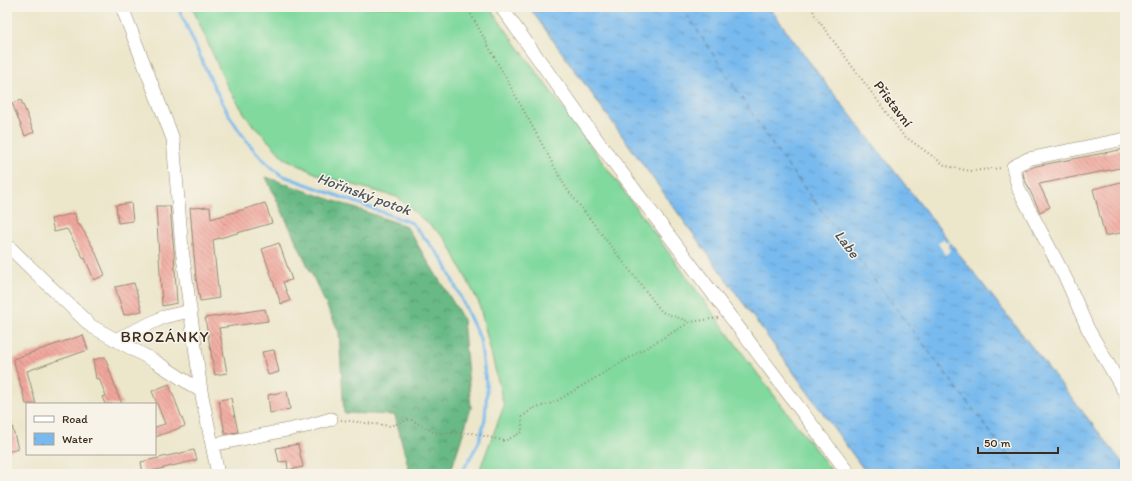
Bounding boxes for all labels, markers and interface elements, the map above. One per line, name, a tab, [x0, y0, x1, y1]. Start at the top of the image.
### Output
street label: Přístavní	[870, 77, 916, 131]
water label: Hořínský potok	[315, 169, 414, 220]
water label: Labe	[831, 226, 864, 262]
district label: BROZÁNKY	[121, 327, 210, 346]
legend	[26, 403, 156, 455]
text: Road	[62, 412, 88, 426]
scale bar	[978, 429, 1058, 455]
text: Water	[62, 432, 93, 446]
text: 50 m	[984, 436, 1010, 450]

